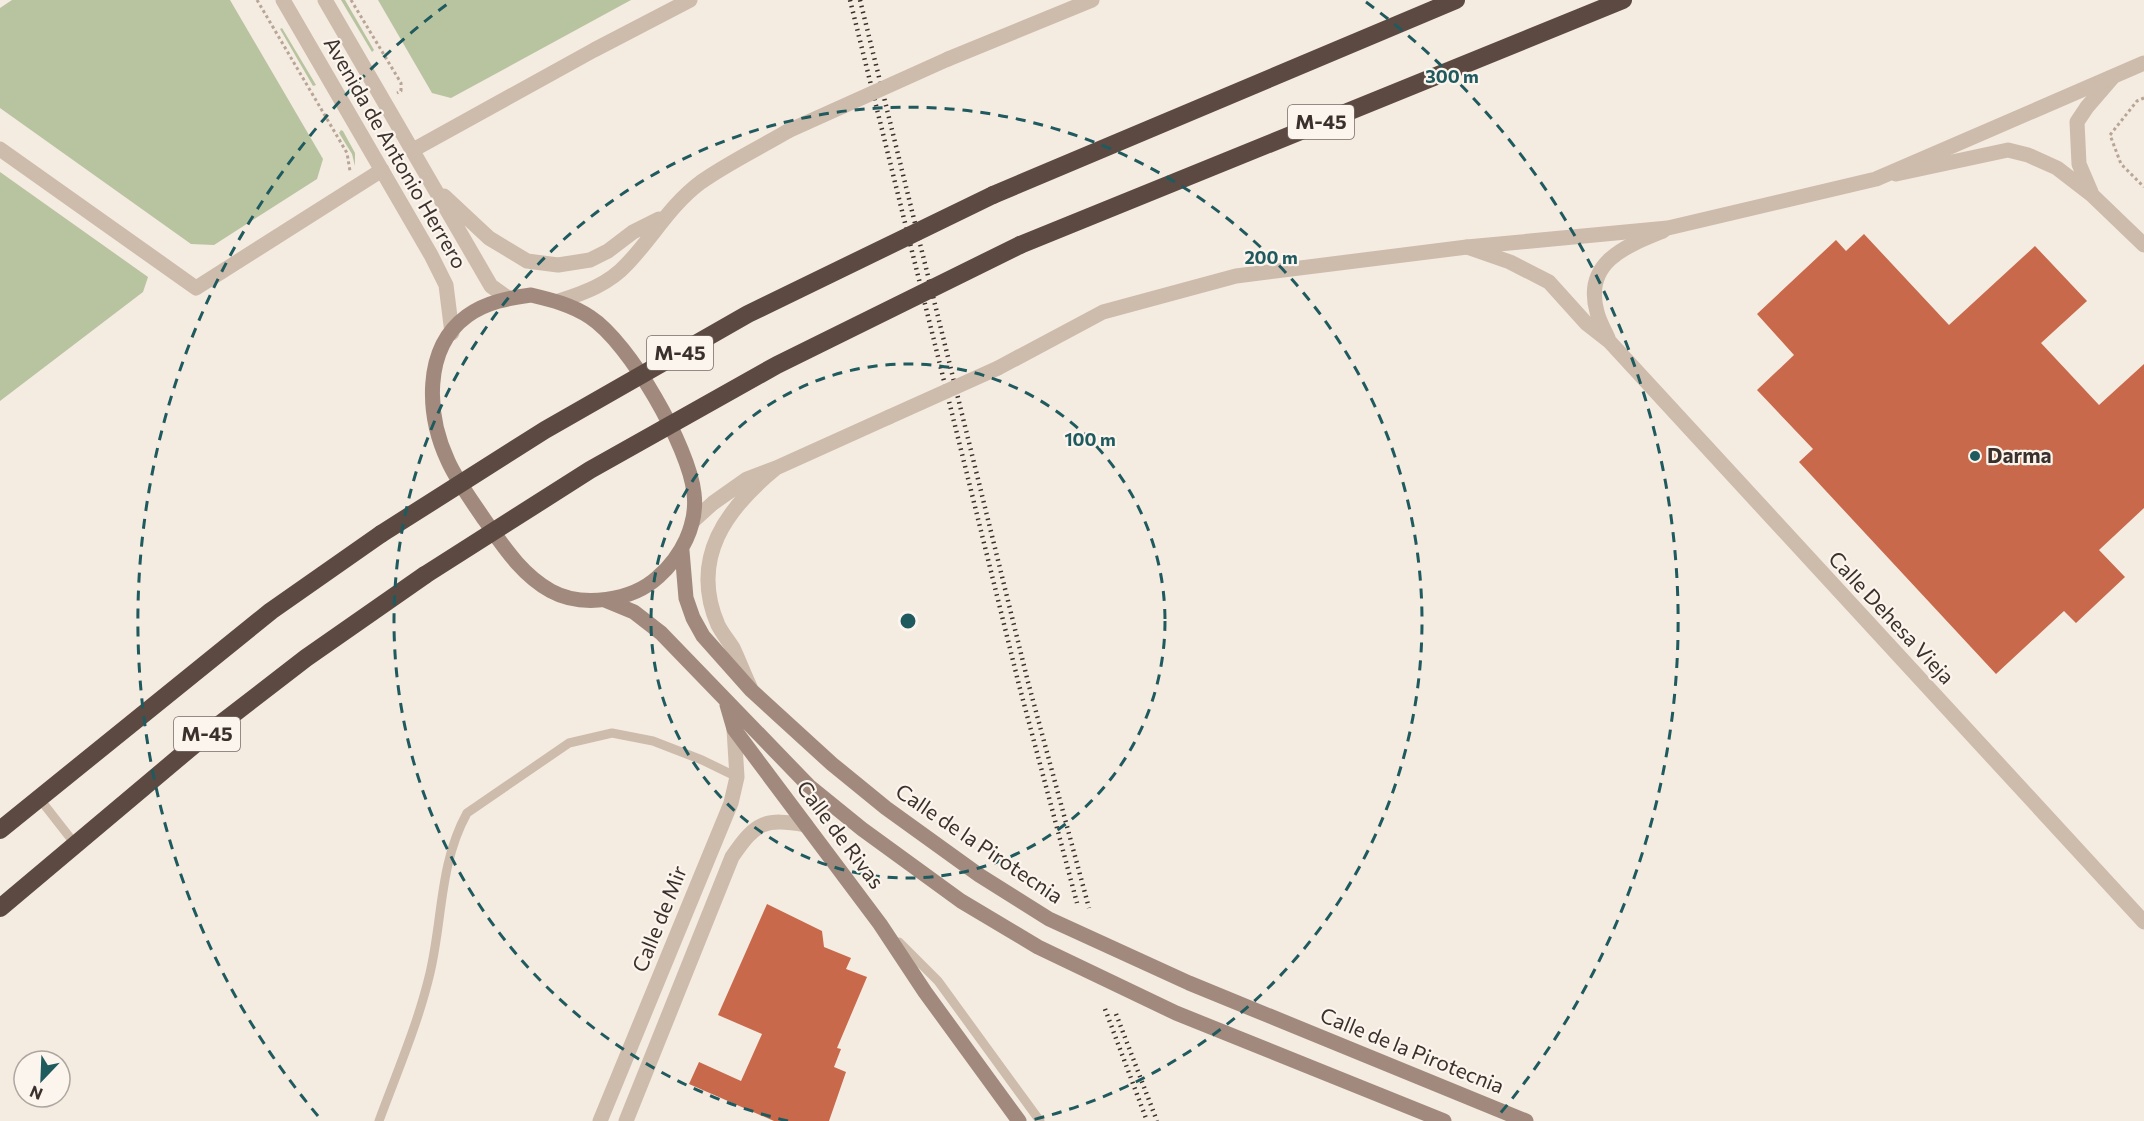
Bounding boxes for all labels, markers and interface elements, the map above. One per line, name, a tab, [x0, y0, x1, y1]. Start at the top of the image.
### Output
street label: Avenida de Antonio Herrero	[320, 32, 473, 273]
text: 300 m	[1425, 65, 1479, 87]
road number: M-45	[1288, 105, 1354, 139]
text: 200 m	[1244, 246, 1298, 268]
road number: M-45	[647, 336, 713, 370]
text: 100 m	[1064, 428, 1116, 450]
place label: Darma	[1987, 442, 2052, 467]
marker: Darma	[1968, 449, 1982, 463]
street label: Calle Dehesa Vieja	[1824, 545, 1960, 689]
centre of rings	[898, 611, 918, 631]
road number: M-45	[174, 717, 240, 751]
street label: Calle de Rivas	[792, 775, 890, 893]
street label: Calle de la Pirotecnia	[892, 778, 1068, 908]
street label: Calle de Mir	[626, 862, 691, 975]
street label: Calle de la Pirotecnia	[1317, 1001, 1508, 1098]
north arrow	[12, 1049, 72, 1109]
text: N	[27, 1082, 45, 1104]

